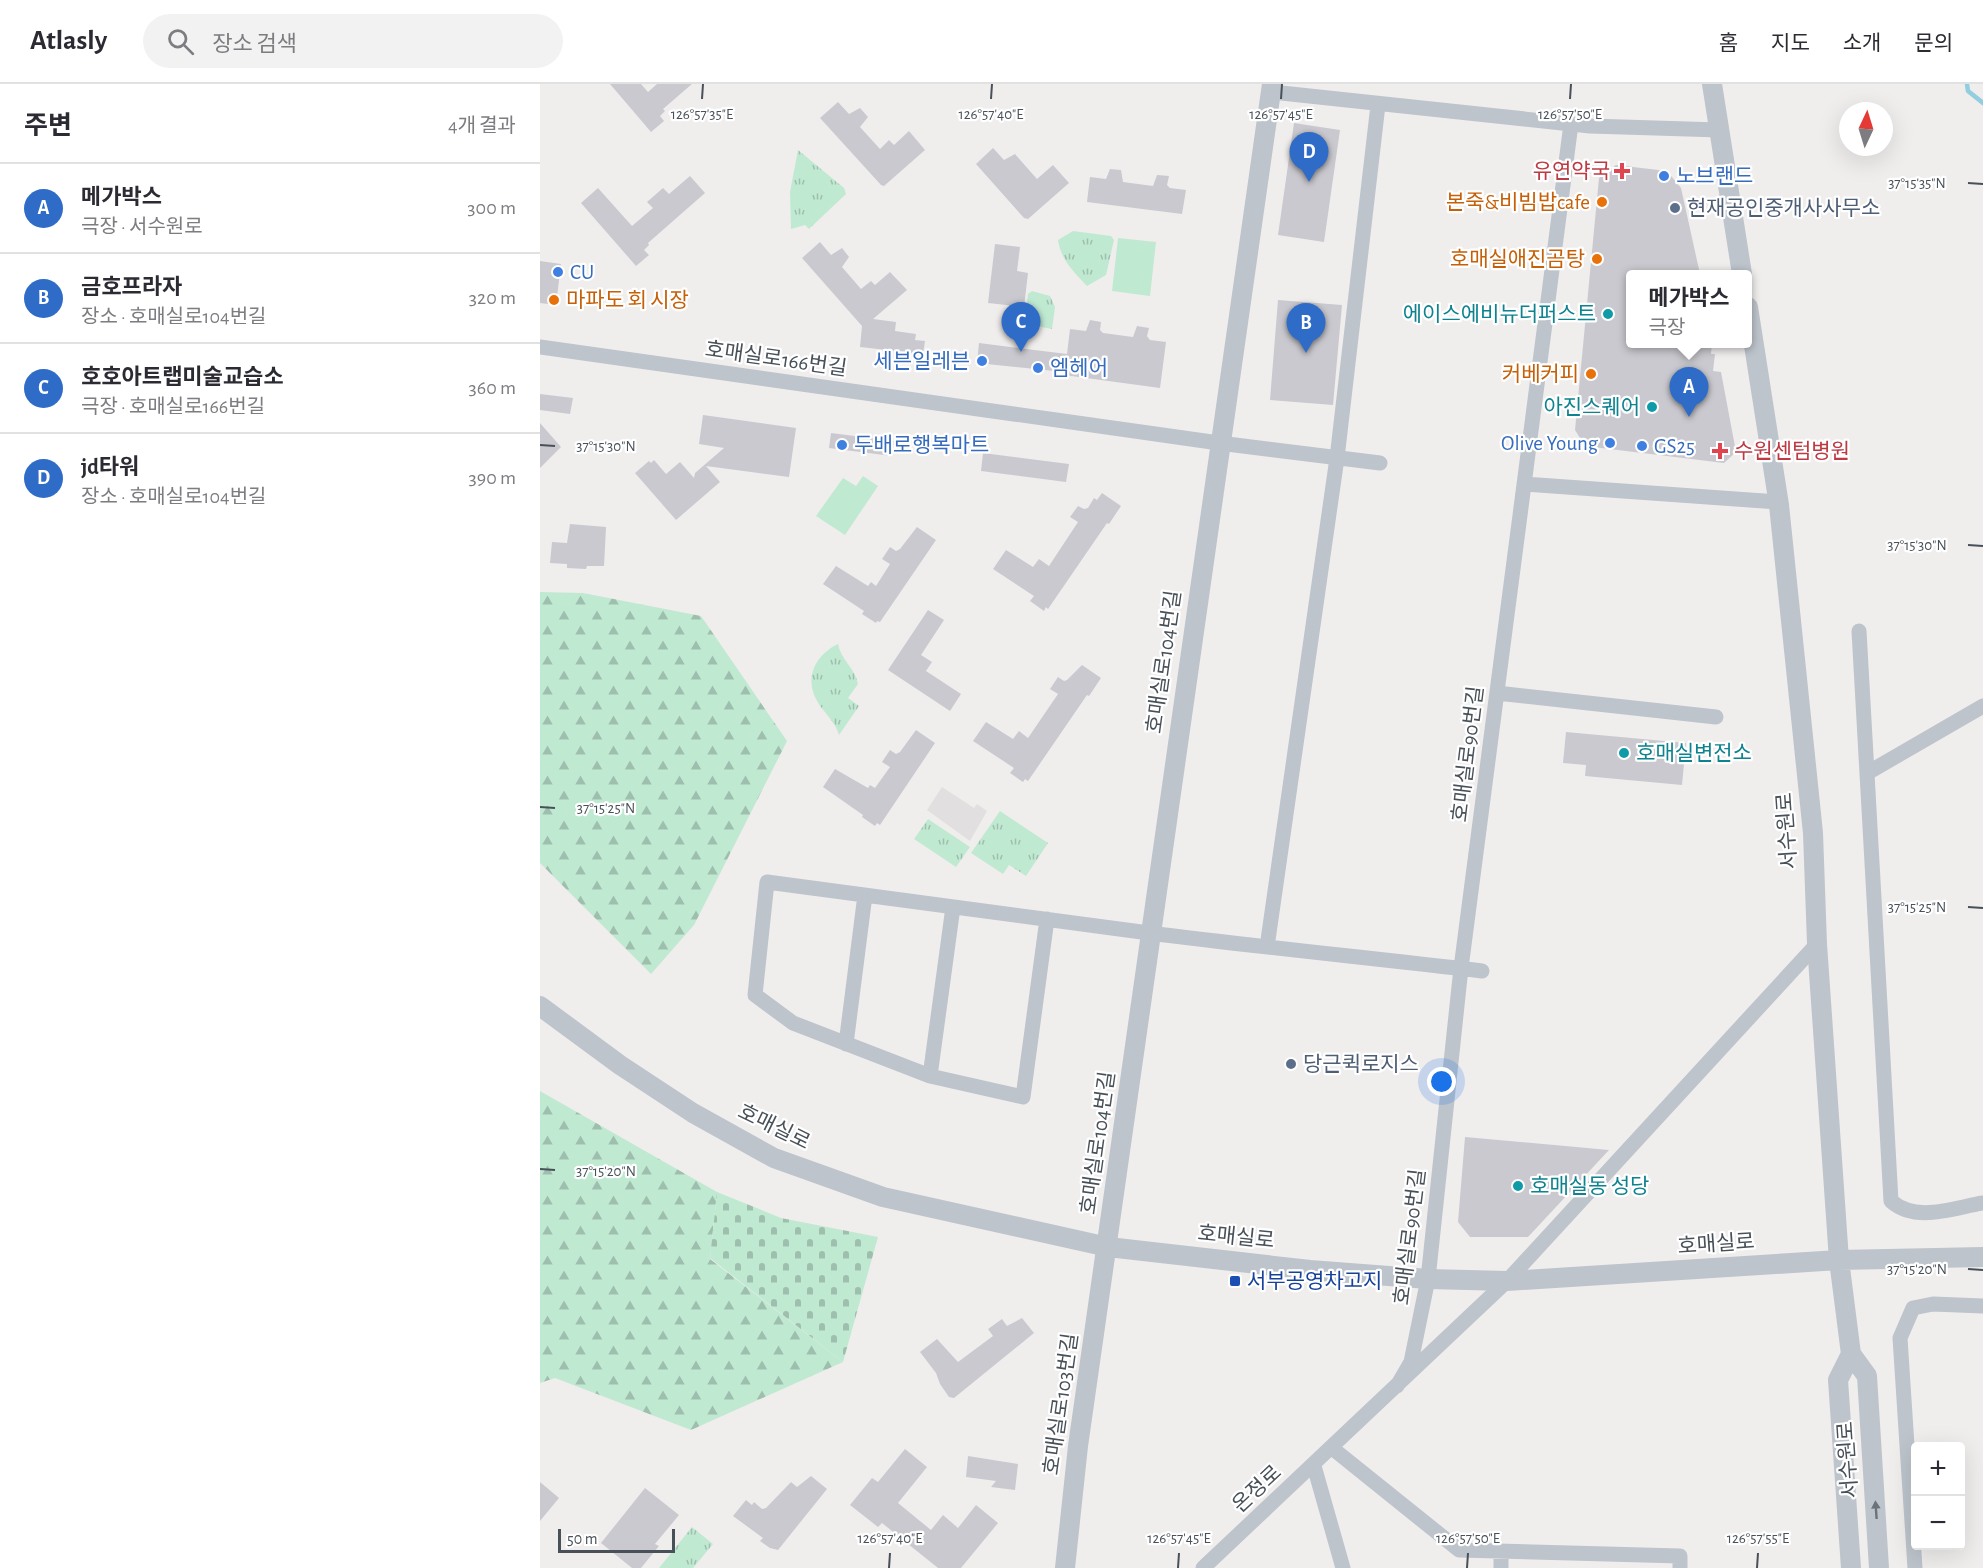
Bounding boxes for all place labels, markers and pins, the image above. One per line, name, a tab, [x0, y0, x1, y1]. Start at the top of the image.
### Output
pin: D	[1290, 132, 1328, 182]
place label: 유연약국	[1533, 160, 1610, 182]
marker: 유연약국	[1615, 164, 1629, 178]
place label: 노브랜드	[1676, 165, 1753, 187]
marker: 노브랜드	[1657, 169, 1671, 183]
place label: 본죽&비빔밥cafe	[1446, 191, 1590, 213]
marker: 본죽&비빔밥cafe	[1595, 195, 1609, 209]
place label: 현재공인중개사사무소	[1687, 197, 1880, 219]
marker: 현재공인중개사사무소	[1668, 201, 1682, 215]
place label: 호매실애진곰탕	[1450, 248, 1585, 270]
marker: 호매실애진곰탕	[1590, 252, 1604, 266]
place label: CU	[570, 262, 594, 283]
marker: CU	[551, 265, 565, 279]
place label: 마파도 회 시장	[566, 289, 689, 311]
marker: 마파도 회 시장	[547, 293, 561, 307]
pin: C	[1002, 302, 1040, 352]
place label: 에이스에비뉴더퍼스트	[1403, 303, 1596, 325]
pin: B	[1286, 304, 1326, 353]
marker: 에이스에비뉴더퍼스트	[1601, 307, 1615, 321]
place label: 세븐일레븐	[873, 350, 970, 372]
marker: 세븐일레븐	[975, 354, 989, 368]
place label: 엠헤어	[1050, 357, 1108, 379]
marker: 엠헤어	[1031, 361, 1045, 375]
place label: 커베커피	[1502, 363, 1579, 385]
marker: 커베커피	[1584, 367, 1598, 381]
pin: A	[1670, 368, 1708, 417]
place label: 아진스퀘어	[1543, 396, 1640, 418]
marker: 아진스퀘어	[1645, 400, 1659, 414]
place label: Olive Young	[1501, 433, 1599, 454]
place label: 두배로행복마트	[854, 434, 989, 456]
marker: Olive Young	[1603, 436, 1617, 450]
place label: GS25	[1654, 436, 1695, 457]
marker: 두배로행복마트	[835, 438, 849, 452]
marker: GS25	[1635, 439, 1649, 453]
place label: 수원센텀병원	[1734, 440, 1850, 462]
marker: 수원센텀병원	[1711, 442, 1729, 460]
place label: 호매실변전소	[1636, 742, 1752, 764]
marker: 호매실변전소	[1617, 746, 1631, 760]
place label: 당근퀵로지스	[1303, 1053, 1419, 1075]
marker: 당근퀵로지스	[1284, 1057, 1298, 1071]
place label: 호매실동 성당	[1530, 1175, 1649, 1197]
marker: 호매실동 성당	[1511, 1179, 1525, 1193]
place label: 서부공영차고지	[1247, 1270, 1382, 1292]
marker: 서부공영차고지	[1228, 1274, 1242, 1288]

